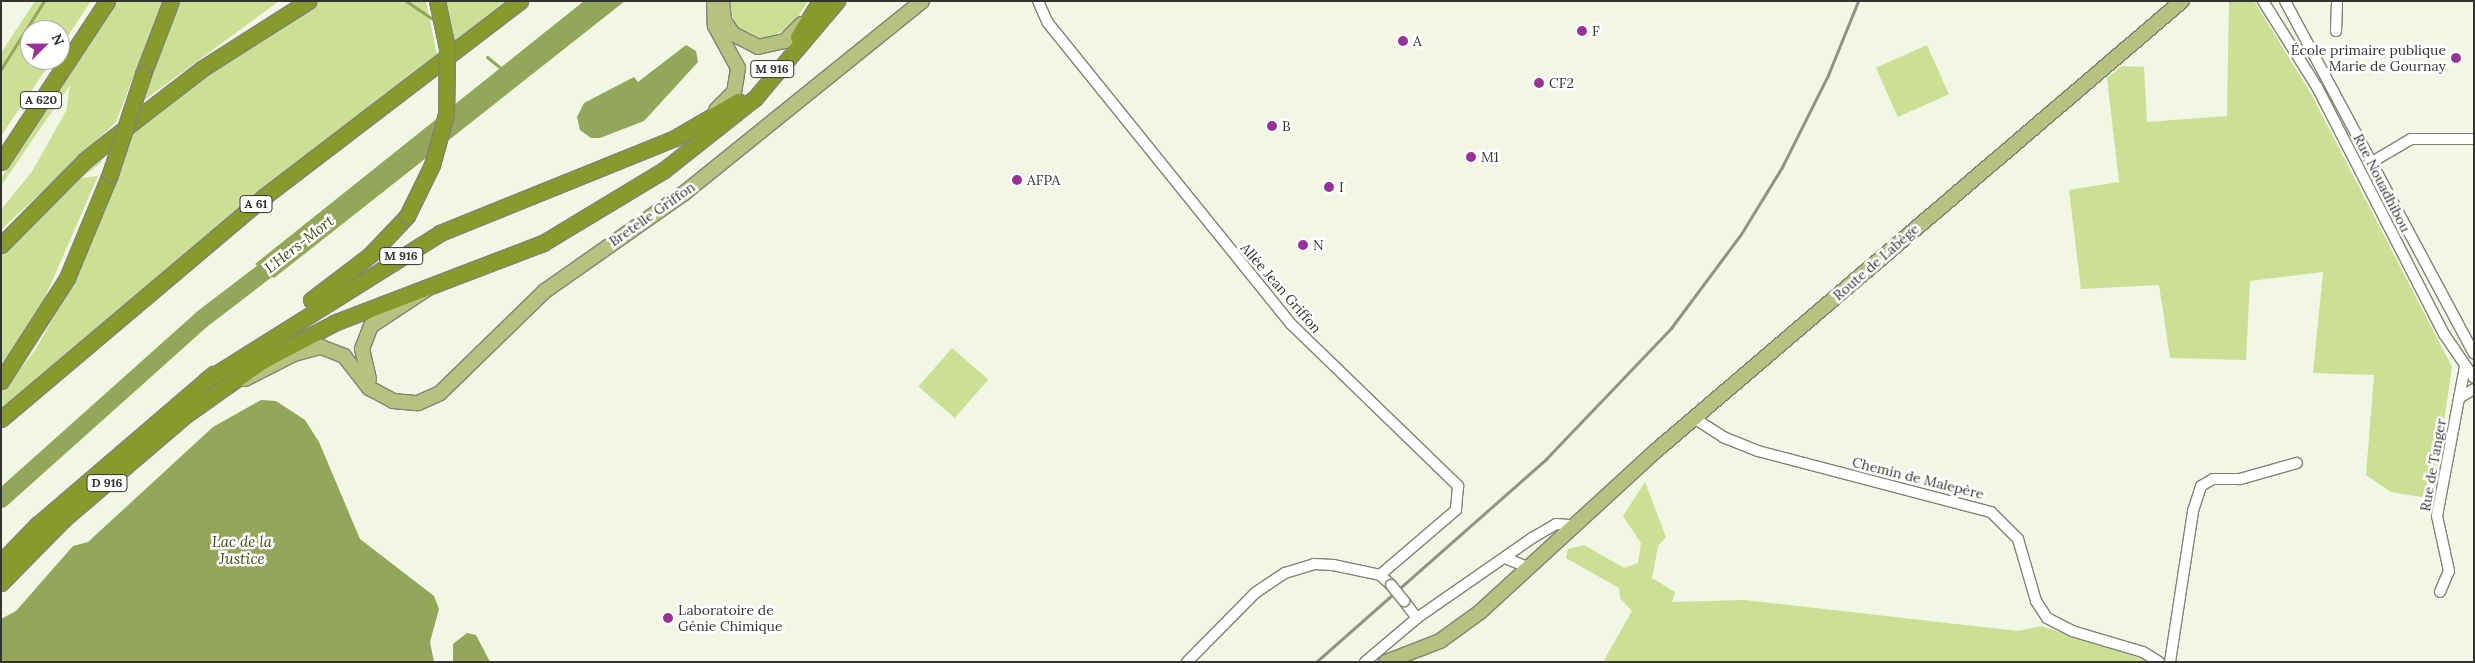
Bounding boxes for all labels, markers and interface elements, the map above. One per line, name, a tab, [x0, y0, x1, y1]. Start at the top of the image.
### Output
north arrow	[20, 20, 70, 70]
place label: F	[1592, 23, 1600, 39]
marker: F	[1576, 25, 1588, 37]
text: N	[47, 31, 68, 48]
place label: A	[1413, 33, 1422, 49]
marker: A	[1397, 35, 1409, 47]
place label: École primaire publique Marie de Gournay	[2291, 42, 2446, 74]
marker: École primaire publique Marie de Gournay	[2450, 52, 2462, 64]
road number: M 916	[750, 60, 794, 78]
place label: CF2	[1549, 75, 1574, 91]
marker: CF2	[1533, 77, 1545, 89]
road number: A 620	[20, 90, 62, 110]
place label: B	[1282, 118, 1291, 134]
marker: B	[1266, 120, 1278, 132]
street label: Rue Nouadhibou	[2350, 131, 2414, 235]
place label: M1	[1481, 149, 1499, 165]
marker: M1	[1465, 151, 1477, 163]
place label: AFPA	[1027, 172, 1060, 188]
marker: AFPA	[1011, 174, 1023, 186]
street label: Bretelle Griffon	[606, 178, 698, 250]
place label: I	[1339, 179, 1344, 195]
marker: I	[1323, 181, 1335, 193]
road number: A 61	[238, 194, 274, 213]
water label: L'Hers-Mort	[261, 212, 337, 276]
street label: Route de Labège	[1830, 220, 1922, 304]
place label: N	[1313, 237, 1324, 253]
street label: Allée Jean Griffon	[1237, 239, 1325, 337]
marker: N	[1297, 239, 1309, 251]
road number: M 916	[378, 247, 424, 266]
street label: Rue de Tanger	[2417, 417, 2449, 513]
street label: Chemin de Malepère	[1850, 454, 1986, 502]
road number: D 916	[86, 473, 128, 492]
water label: Lac de la Justice	[212, 532, 272, 567]
place label: Laboratoire de Génie Chimique	[678, 602, 783, 634]
marker: Laboratoire de Génie Chimique	[662, 612, 674, 624]

